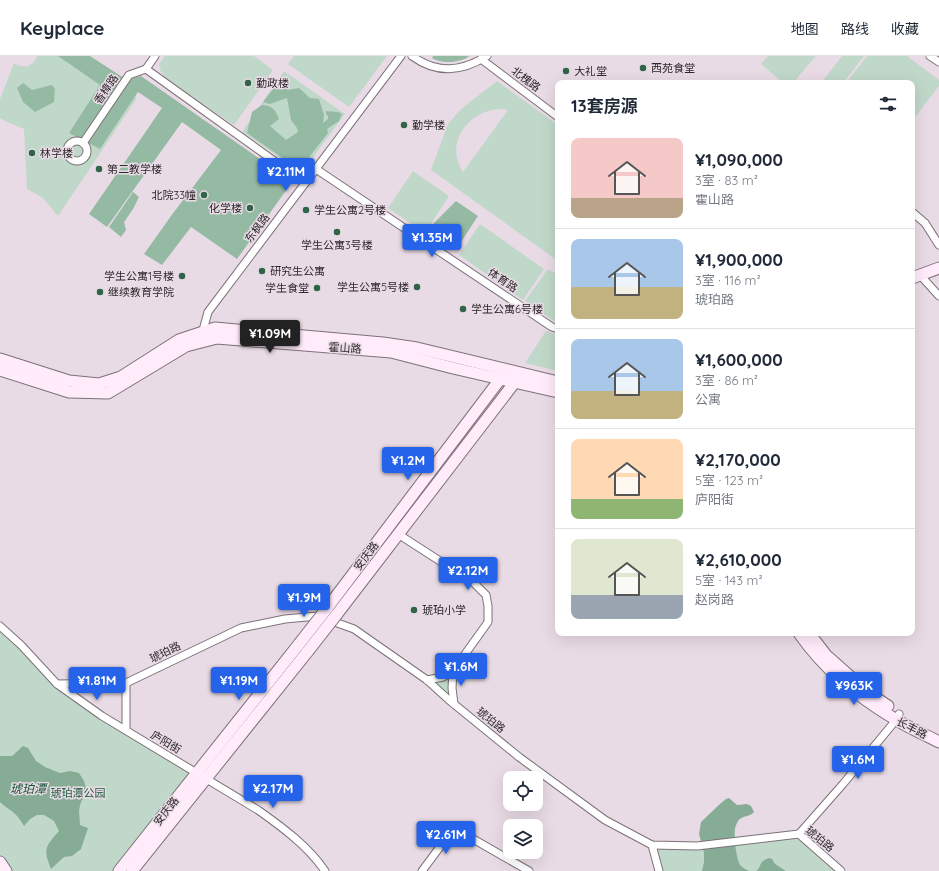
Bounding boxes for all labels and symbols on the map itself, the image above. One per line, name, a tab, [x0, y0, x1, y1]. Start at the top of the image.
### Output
place label: 西苑食堂	[651, 61, 695, 75]
street label: 北槐路	[509, 63, 543, 95]
marker: 西苑食堂	[638, 63, 648, 73]
place label: 大礼堂	[574, 64, 607, 78]
marker: 大礼堂	[561, 66, 571, 76]
street label: 香樟路	[91, 71, 121, 107]
place label: 勤政楼	[256, 76, 289, 90]
marker: 勤政楼	[243, 78, 253, 88]
place label: 勤学楼	[412, 118, 445, 132]
marker: 勤学楼	[399, 120, 409, 130]
place label: 林学楼	[40, 146, 73, 160]
marker: 林学楼	[27, 148, 37, 158]
pin: ¥2.11M	[253, 158, 319, 192]
place label: 第二教学楼	[107, 162, 162, 176]
marker: 第二教学楼	[94, 164, 104, 174]
place label: 北院33幢	[151, 188, 196, 202]
marker: 北院33幢	[199, 190, 209, 200]
place label: 化学楼	[209, 201, 242, 215]
marker: 化学楼	[245, 203, 255, 213]
place label: 学生公寓2号楼	[314, 203, 386, 217]
marker: 学生公寓2号楼	[301, 205, 311, 215]
street label: 东枫路	[241, 211, 273, 245]
pin: ¥1.35M	[399, 224, 465, 258]
marker: 学生公寓3号楼	[332, 227, 342, 237]
place label: 学生公寓3号楼	[301, 238, 373, 252]
place label: 研究生公寓	[270, 264, 325, 278]
street label: 体育路	[485, 265, 521, 295]
marker: 研究生公寓	[257, 266, 267, 276]
place label: 学生公寓1号楼	[104, 269, 174, 283]
marker: 学生公寓1号楼	[177, 271, 187, 281]
place label: 学生公寓5号楼	[337, 280, 409, 294]
place label: 学生食堂	[265, 281, 309, 295]
marker: 学生公寓5号楼	[412, 282, 422, 292]
marker: 学生食堂	[312, 283, 322, 293]
place label: 继续教育学院	[108, 285, 174, 299]
marker: 继续教育学院	[95, 287, 105, 297]
place label: 学生公寓6号楼	[471, 302, 543, 316]
marker: 学生公寓6号楼	[458, 304, 468, 314]
pin: ¥1.09M	[237, 320, 303, 354]
street label: 霍山路	[328, 340, 362, 356]
pin: ¥1.2M	[380, 447, 436, 481]
street label: 安庆路	[350, 539, 382, 573]
pin: ¥2.12M	[435, 557, 501, 591]
pin: ¥1.9M	[276, 584, 332, 618]
place label: 琥珀小学	[422, 603, 466, 617]
marker: 琥珀小学	[409, 605, 419, 615]
street label: 琥珀路	[147, 638, 183, 666]
pin: ¥1.6M	[433, 653, 489, 687]
pin: ¥1.81M	[64, 667, 130, 701]
pin: ¥1.19M	[206, 667, 272, 701]
pin: ¥963K	[826, 672, 882, 706]
street label: 琥珀路	[474, 704, 508, 736]
street label: 长丰路	[894, 714, 930, 742]
street label: 庐阳街	[148, 728, 184, 756]
pin: ¥1.6M	[830, 746, 886, 780]
pin: ¥2.17M	[240, 775, 306, 809]
water label: 琥珀潭	[10, 781, 48, 796]
park label: 琥珀潭公园	[51, 786, 106, 800]
street label: 安庆路	[150, 794, 182, 828]
pin: ¥2.61M	[413, 821, 479, 855]
street label: 琥珀路	[803, 823, 837, 855]

